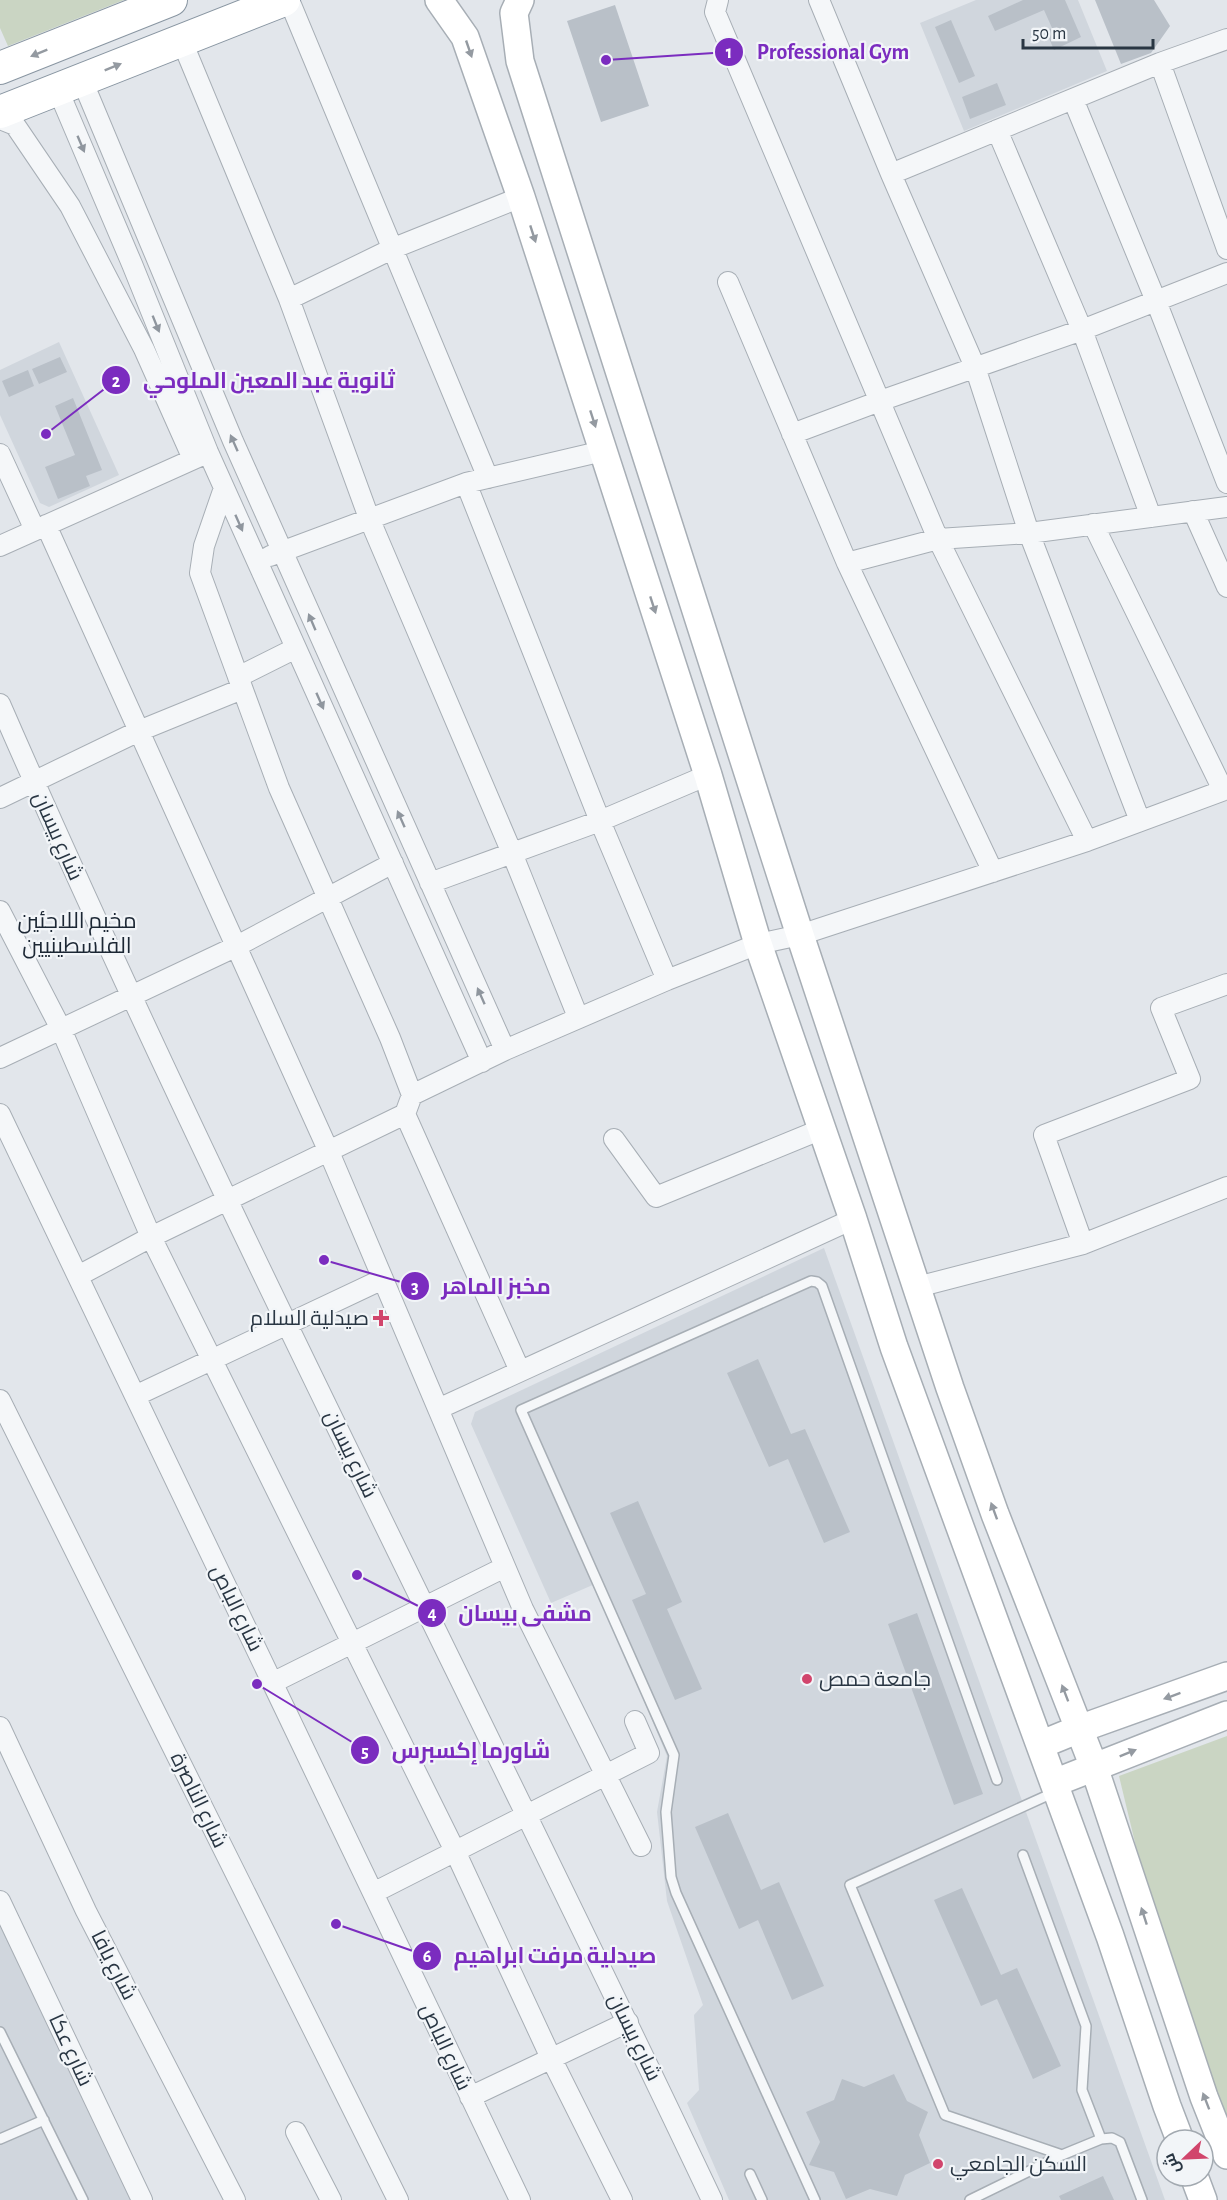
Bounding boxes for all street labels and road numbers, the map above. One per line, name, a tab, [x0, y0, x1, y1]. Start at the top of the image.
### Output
street label: شارع بيسان	[26, 789, 86, 885]
street label: شارع بيسان	[318, 1407, 381, 1502]
street label: شارع الباص	[204, 1562, 266, 1656]
street label: شارع الناصرة	[164, 1749, 231, 1852]
street label: شارع يافا	[85, 1927, 140, 2005]
street label: شارع بيسان	[602, 1990, 665, 2085]
street label: شارع الباص	[414, 2001, 475, 2095]
street label: شارع عكا	[42, 2011, 96, 2091]

